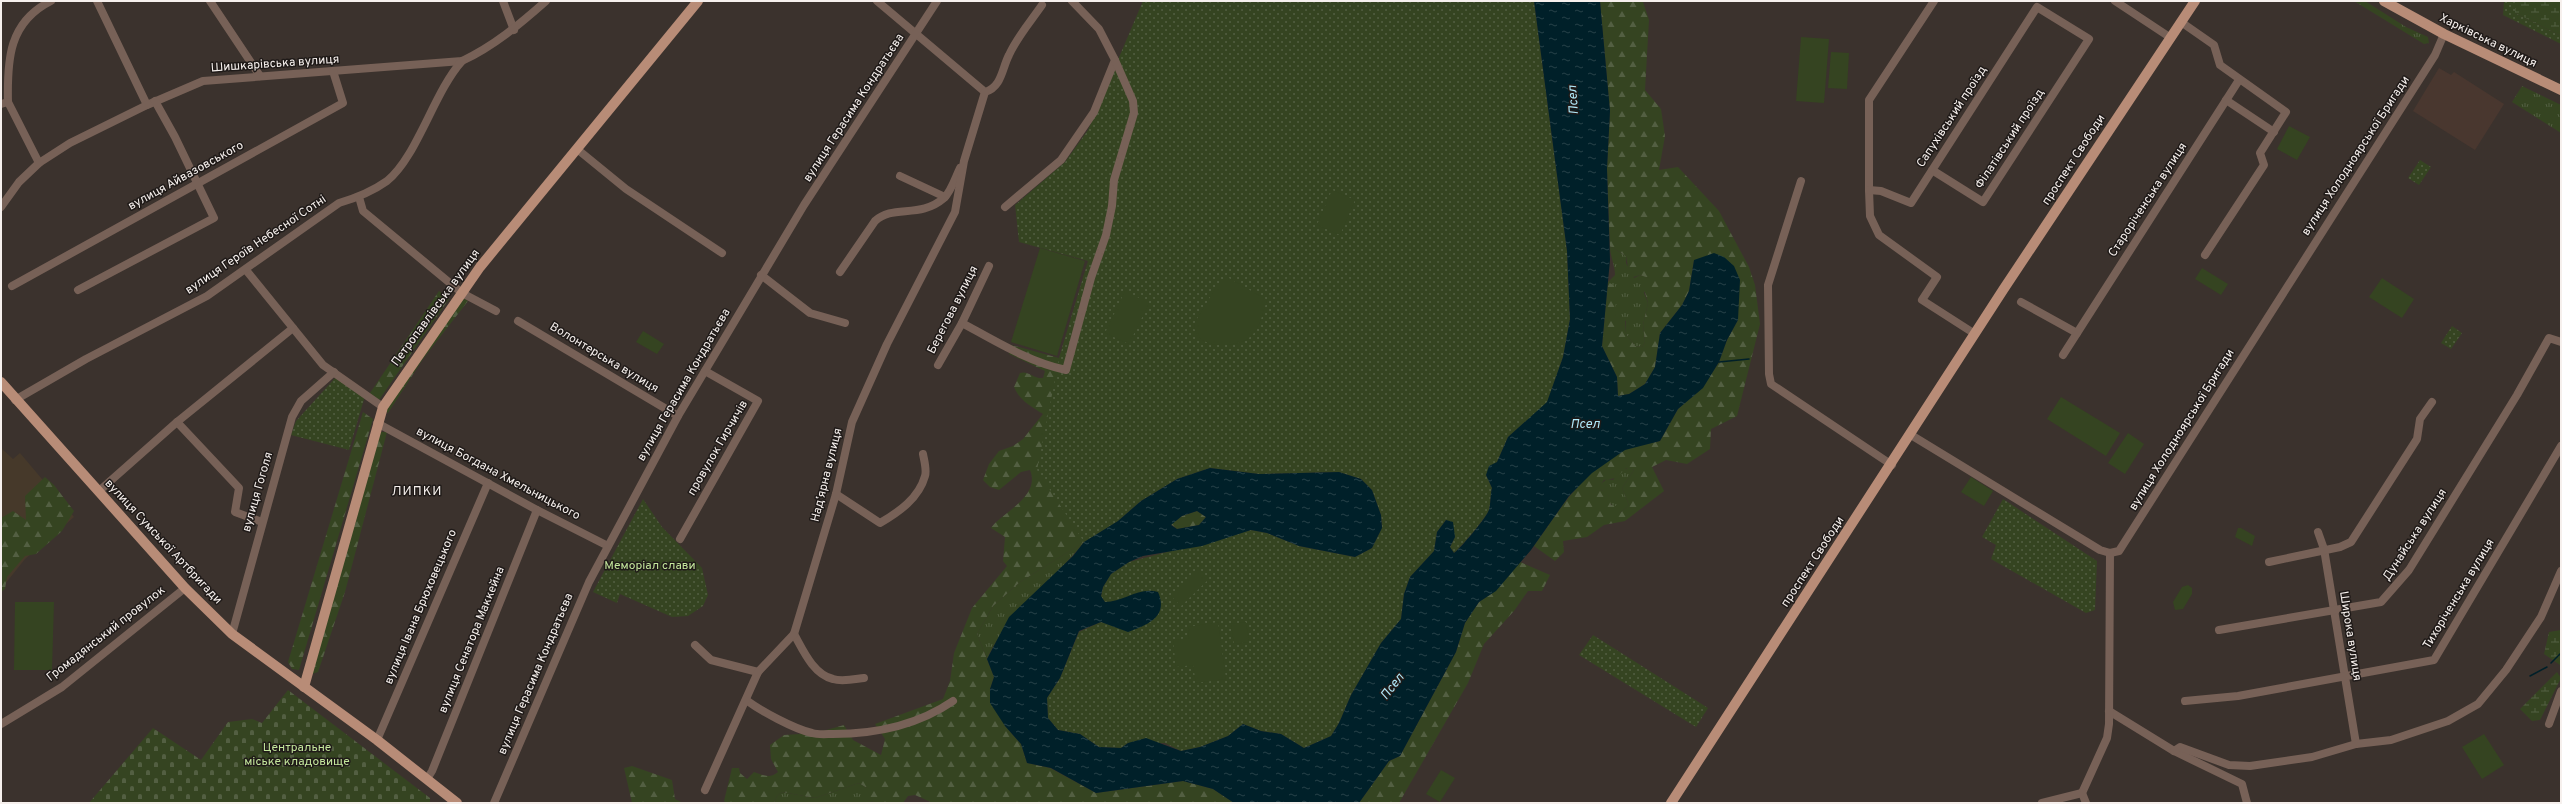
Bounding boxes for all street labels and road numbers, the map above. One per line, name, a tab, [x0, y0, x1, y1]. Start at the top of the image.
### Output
street label: Харківська вулиця	[2437, 10, 2539, 72]
street label: вулиця Герасима Кондратьєва	[800, 31, 908, 185]
street label: Шишкарівська вулиця	[210, 52, 340, 76]
street label: Сапухівський проїзд	[1913, 63, 1991, 171]
street label: вулиця Холодноярської Бригади	[2298, 73, 2414, 239]
street label: Філатівський проїзд	[1972, 86, 2048, 192]
street label: проспект Свободи	[2039, 112, 2109, 208]
street label: вулиця Айвазовського	[125, 137, 247, 214]
street label: Староріченська вулиця	[2105, 140, 2191, 260]
street label: вулиця Героїв Небесної Сотні	[182, 192, 330, 298]
street label: Петропавлівська вулиця	[388, 246, 484, 370]
street label: Берегова вулиця	[924, 263, 982, 357]
street label: вулиця Герасима Кондратьєва	[634, 306, 734, 464]
street label: Волонтерська вулиця	[547, 319, 661, 397]
street label: вулиця Холодноярської Бригади	[2126, 346, 2238, 514]
street label: провулок Гирчичів	[684, 397, 752, 499]
street label: вулиця Богдана Хмельницького	[413, 424, 583, 524]
street label: Надʼярна вулиця	[808, 426, 846, 524]
street label: вулиця Гоголя	[239, 450, 277, 534]
street label: вулиця Сумської Артбригади	[101, 476, 225, 608]
street label: Дунайська вулиця	[2379, 486, 2451, 584]
street label: проспект Свободи	[1778, 514, 1848, 610]
street label: вулиця Івана Брюховецького	[381, 527, 461, 687]
street label: Тихоріченська вулиця	[2420, 536, 2498, 652]
street label: вулиця Сенатора Маккейна	[435, 564, 509, 716]
street label: Громадянський провулок	[43, 583, 169, 685]
street label: Широка вулиця	[2335, 590, 2365, 682]
street label: вулиця Герасима Кондратьєва	[495, 591, 577, 757]

